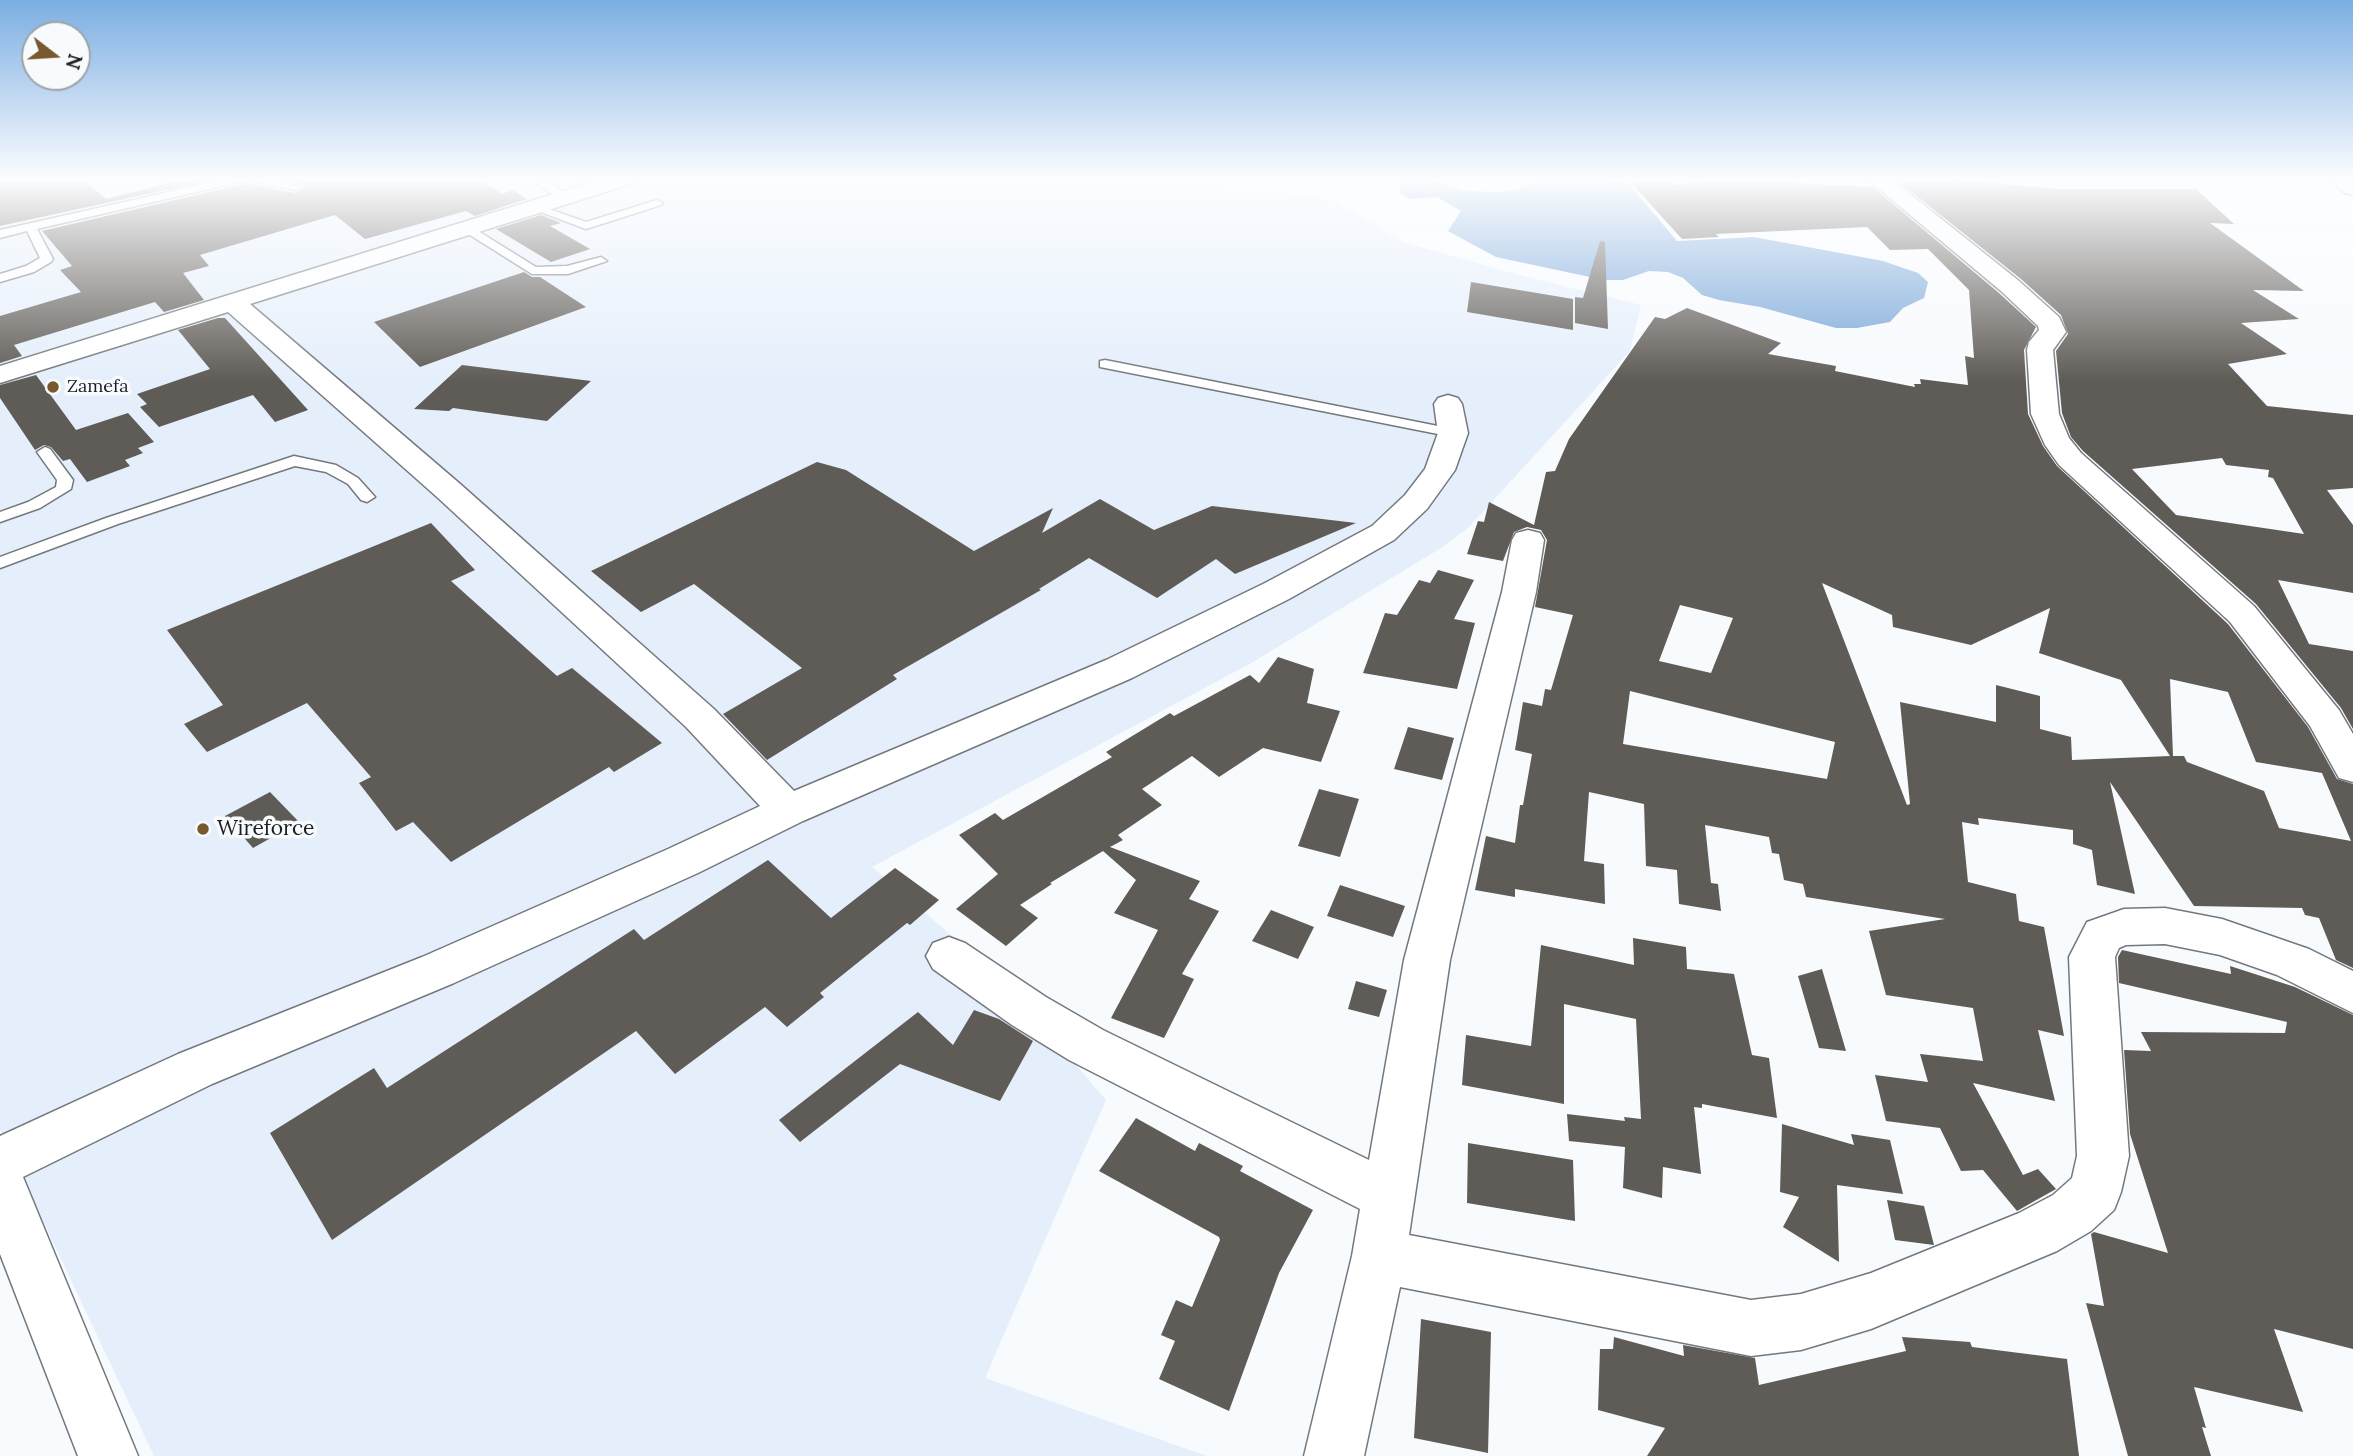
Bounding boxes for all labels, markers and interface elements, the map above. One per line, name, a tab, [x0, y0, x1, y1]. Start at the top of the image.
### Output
north arrow	[21, 21, 91, 91]
text: N	[61, 51, 88, 72]
place label: Zamefa	[67, 376, 128, 398]
marker: Zamefa	[45, 379, 61, 395]
place label: Wireforce	[217, 816, 314, 842]
marker: Wireforce	[195, 821, 211, 837]

